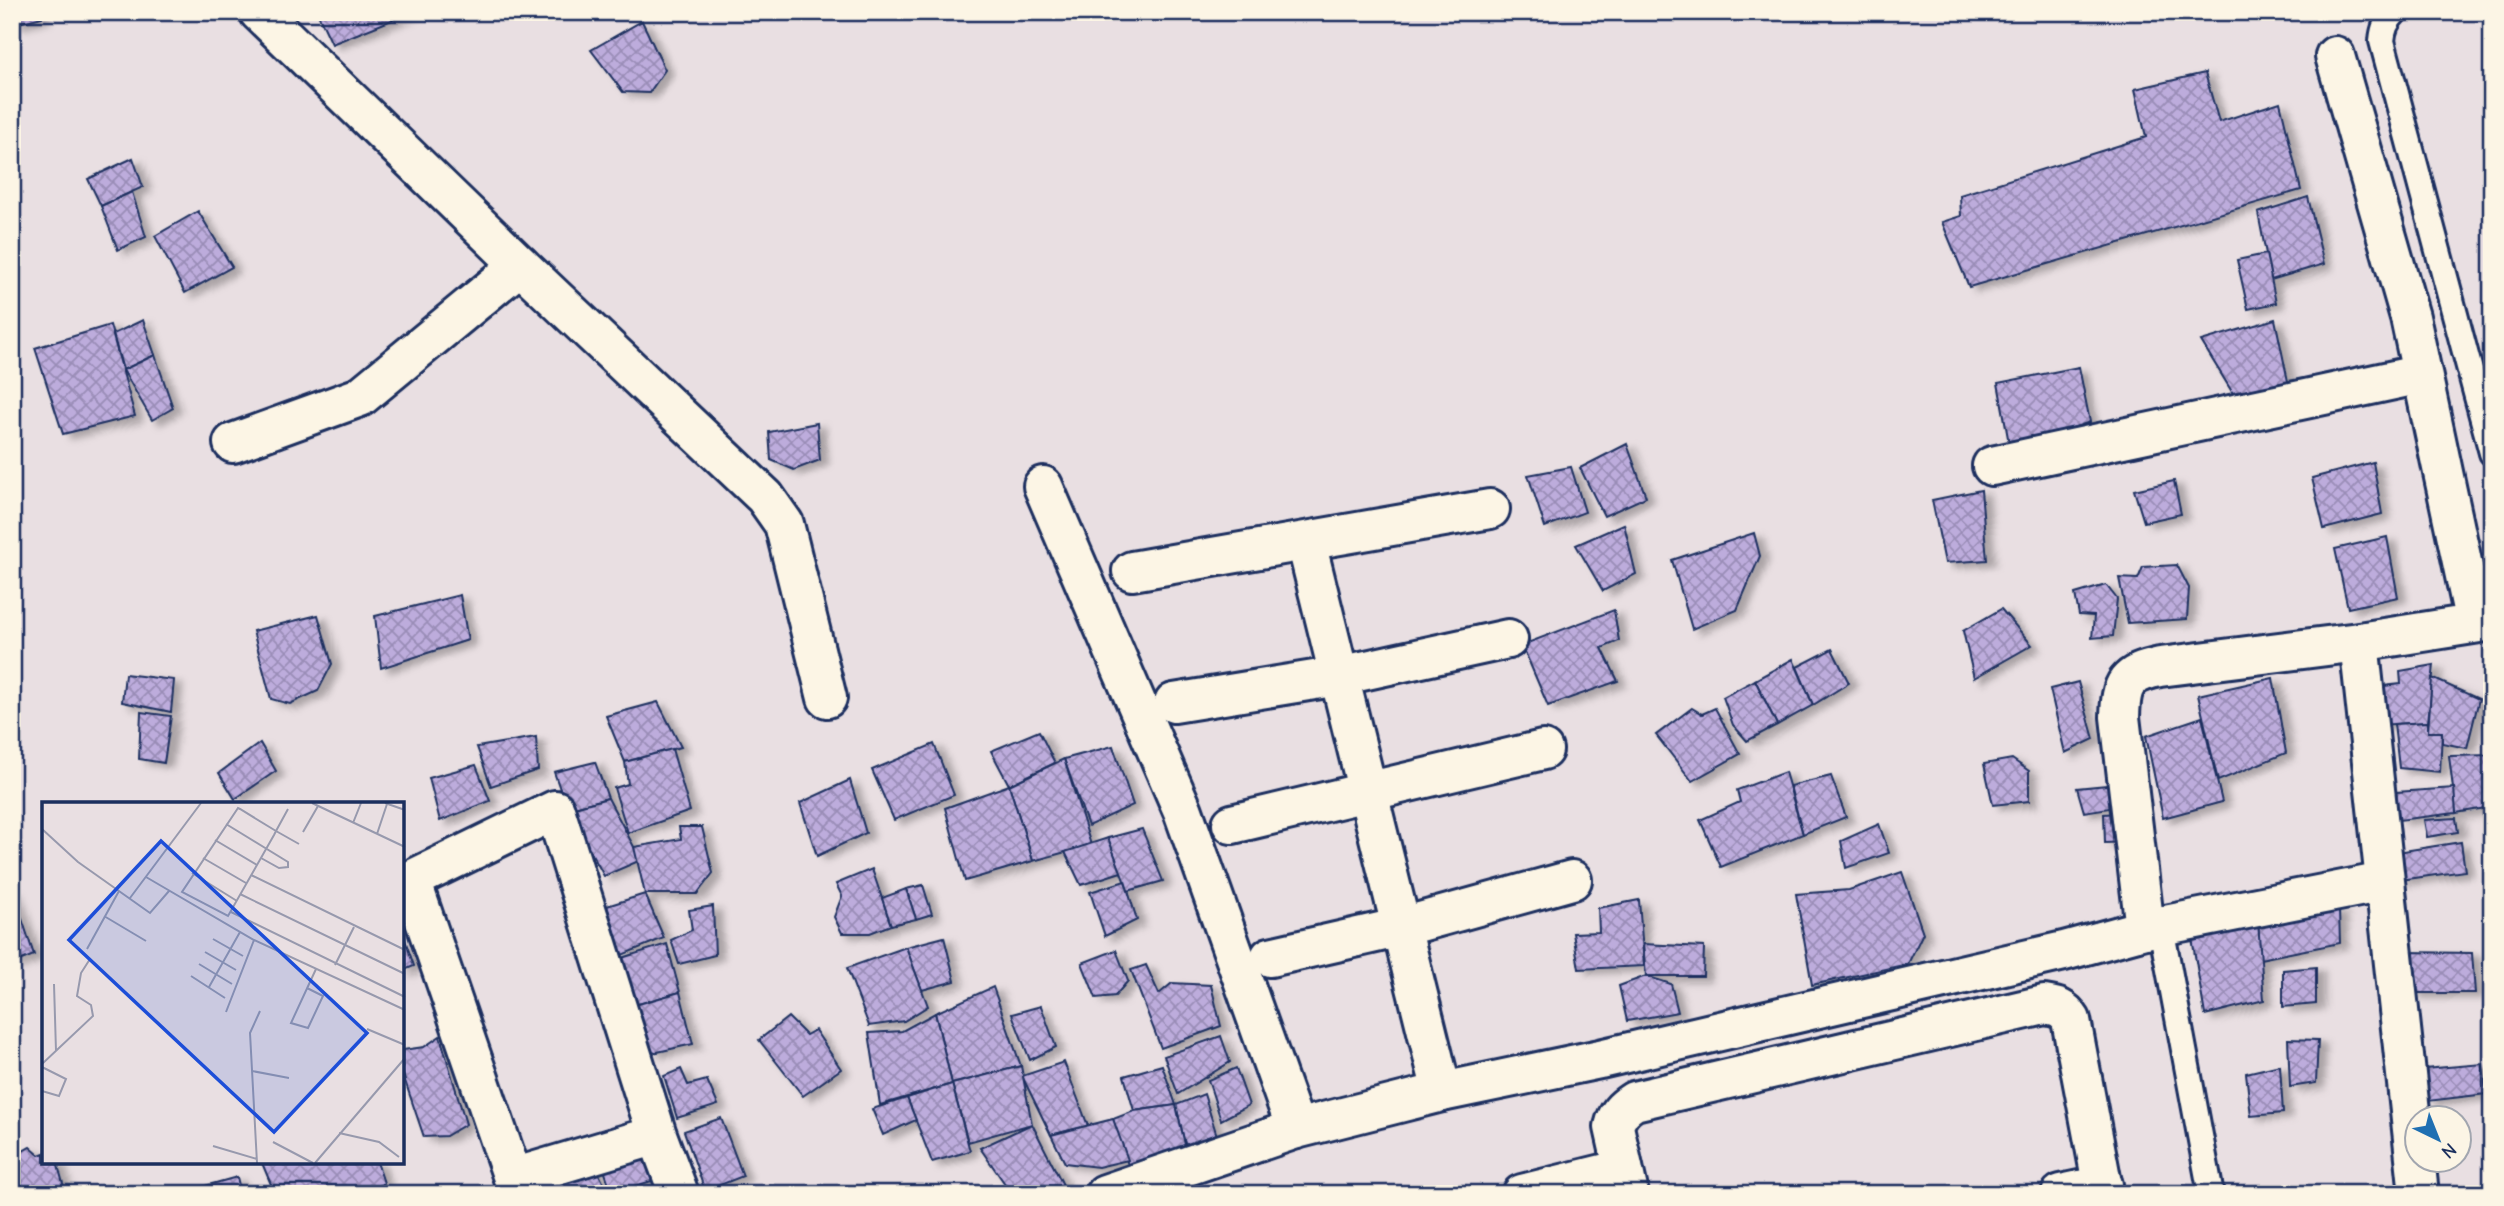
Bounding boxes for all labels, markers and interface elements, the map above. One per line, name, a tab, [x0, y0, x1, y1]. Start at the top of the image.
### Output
inset map	[42, 802, 404, 1164]
north arrow	[2402, 1104, 2472, 1174]
text: N	[2437, 1138, 2461, 1163]

